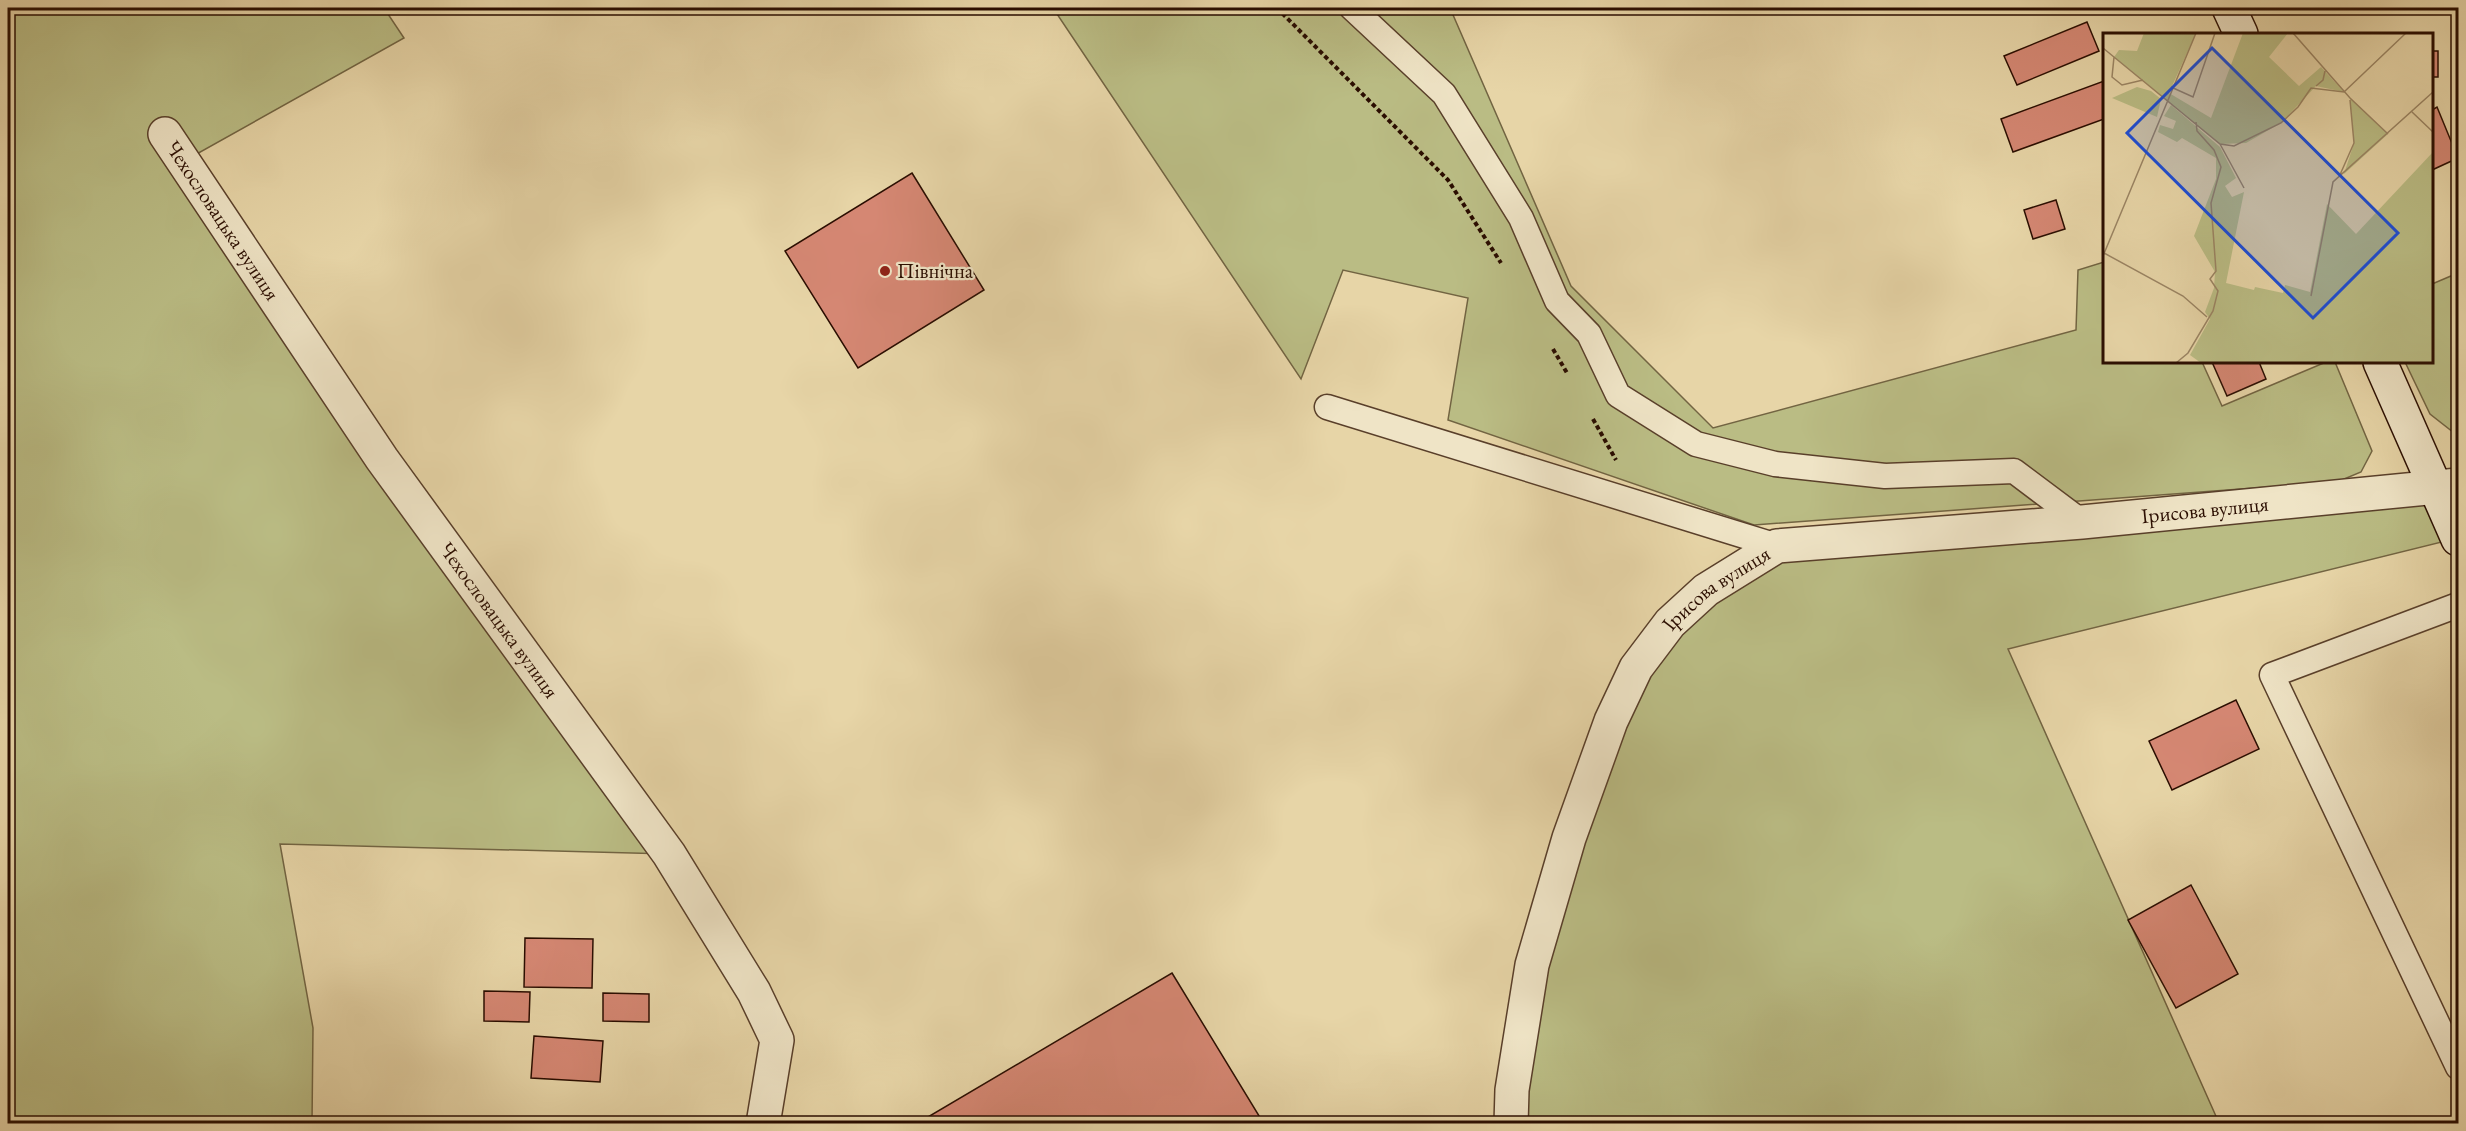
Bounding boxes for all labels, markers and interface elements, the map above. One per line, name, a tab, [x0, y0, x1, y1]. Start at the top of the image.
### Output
inset map	[2103, 33, 2433, 363]
street label: Чехословацька вулиця	[160, 135, 286, 305]
place label: Північна	[897, 257, 974, 284]
marker: Північна	[878, 264, 892, 278]
street label: Ірисова вулиця	[2140, 490, 2270, 529]
street label: Чехословацька вулиця	[434, 536, 565, 703]
street label: Ірисова вулиця	[1655, 540, 1775, 636]

